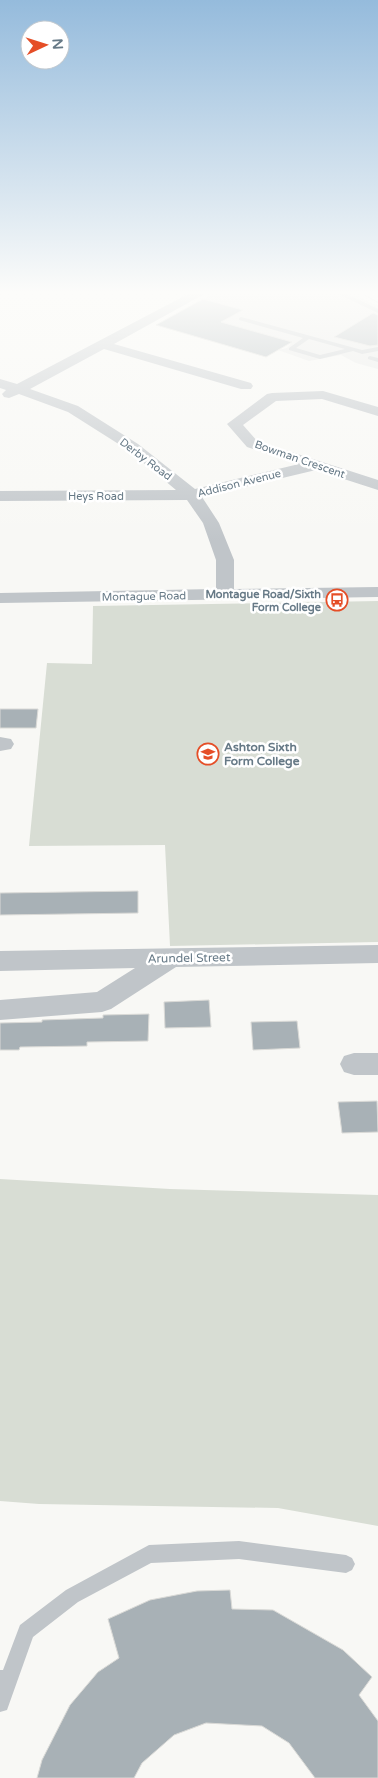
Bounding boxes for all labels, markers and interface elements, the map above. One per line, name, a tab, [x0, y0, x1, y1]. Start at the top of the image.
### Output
north arrow	[20, 20, 70, 70]
text: N	[49, 38, 66, 50]
street label: Derby Road	[117, 436, 174, 483]
street label: Bowman Crescent	[253, 438, 347, 481]
street label: Addison Avenue	[196, 467, 282, 500]
street label: Heys Road	[68, 490, 124, 503]
place label: Montague Road/Sixth Form College	[205, 588, 322, 615]
bus stop icon: Montague Road/Sixth Form College	[325, 588, 349, 612]
street label: Montague Road	[102, 589, 186, 604]
place label: Ashton Sixth Form College	[224, 740, 300, 769]
school or university icon: Ashton Sixth Form College	[196, 742, 220, 766]
street label: Arundel Street	[147, 950, 231, 966]

